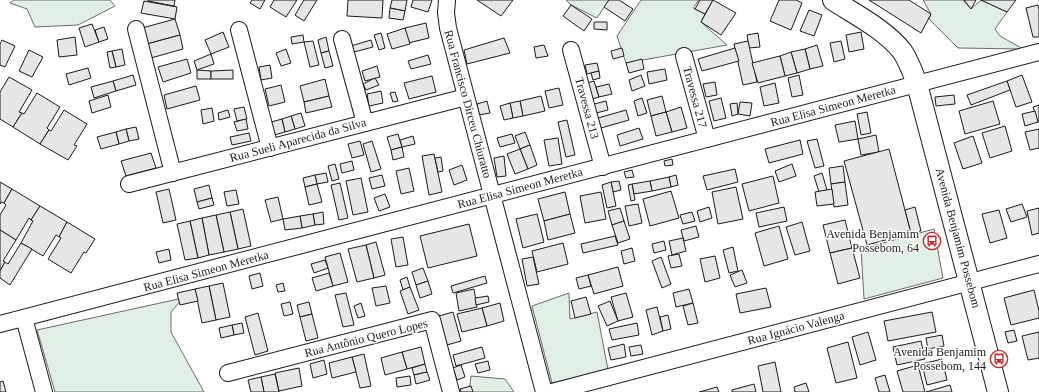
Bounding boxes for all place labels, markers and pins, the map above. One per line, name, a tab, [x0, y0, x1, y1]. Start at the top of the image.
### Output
place label: Avenida Benjamim Possebom, 64	[826, 227, 920, 255]
bus stop icon: Avenida Benjamim Possebom, 64	[922, 231, 942, 251]
place label: Avenida Benjamim Possebom, 144	[893, 345, 987, 373]
bus stop icon: Avenida Benjamim Possebom, 144	[989, 349, 1009, 369]

